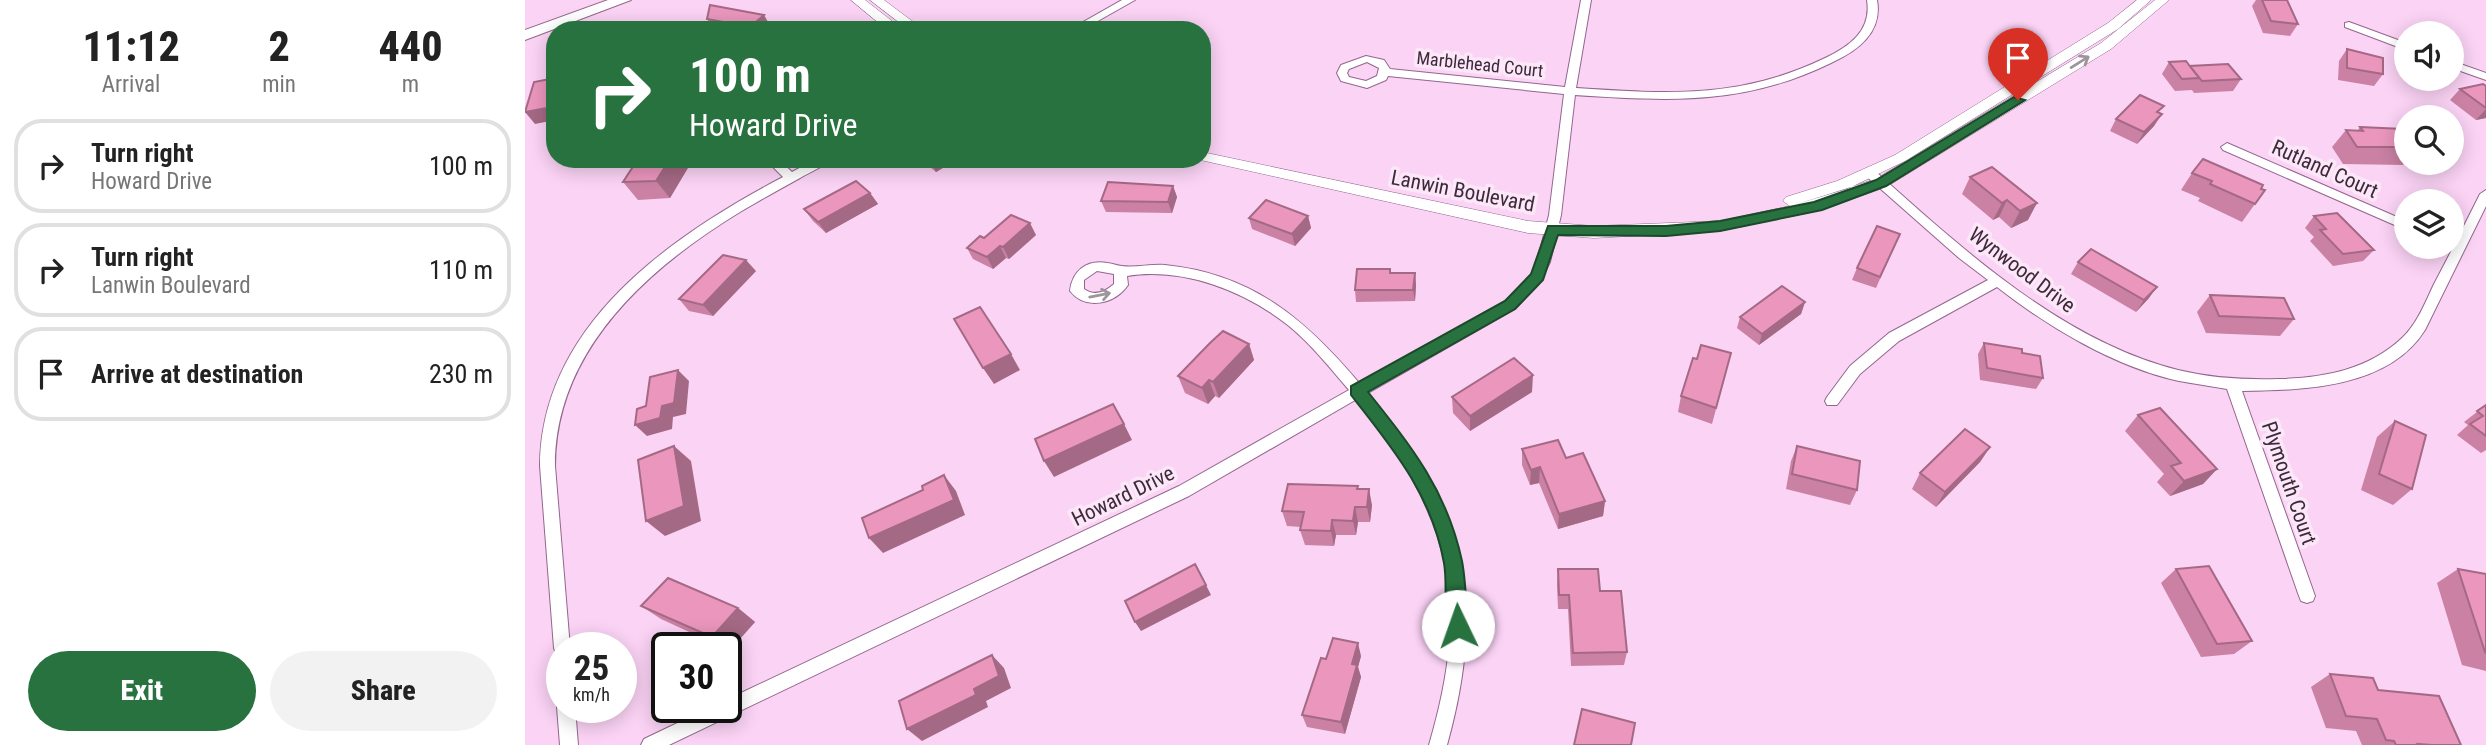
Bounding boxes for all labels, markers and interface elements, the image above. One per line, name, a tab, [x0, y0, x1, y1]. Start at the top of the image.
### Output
map controls	[2394, 21, 2464, 259]
button: sound	[2394, 21, 2464, 91]
text: 11:12	[82, 22, 180, 71]
text: 2	[268, 22, 290, 71]
text: 440	[378, 22, 443, 71]
pin	[1988, 28, 2048, 100]
icon: arrive	[1999, 39, 2037, 77]
text: 100 m	[689, 47, 811, 104]
street label: Marblehead Court	[1416, 47, 1544, 81]
icon: right	[574, 49, 665, 140]
one-way arrow	[2069, 54, 2089, 68]
text: Arrival	[102, 71, 160, 98]
text: min	[262, 71, 296, 98]
text: m	[402, 71, 419, 98]
button: search	[2394, 105, 2464, 175]
text: Howard Drive	[689, 106, 858, 144]
street label: Rutland Court	[2268, 135, 2382, 203]
text: Turn right	[91, 138, 193, 168]
icon: right	[32, 147, 70, 185]
text: 100 m	[429, 151, 493, 181]
street label: Lanwin Boulevard	[1389, 165, 1537, 217]
text: Howard Drive	[91, 168, 212, 195]
button: layers	[2394, 189, 2464, 259]
street label: Wynwood Drive	[1964, 222, 2080, 318]
text: Turn right	[91, 242, 193, 272]
icon: right	[32, 251, 70, 289]
text: 110 m	[429, 255, 493, 285]
text: Lanwin Boulevard	[91, 272, 251, 299]
one-way arrow	[1089, 288, 1111, 301]
icon: arrive	[32, 355, 70, 393]
text: Arrive at destination	[91, 359, 303, 389]
text: 230 m	[429, 359, 493, 389]
street label: Plymouth Court	[2257, 418, 2321, 548]
street label: Howard Drive	[1068, 461, 1178, 531]
position arrow	[1421, 589, 1495, 663]
speed limit sign: 30	[651, 632, 742, 723]
text: 25	[574, 648, 609, 689]
button: Exit	[28, 651, 256, 731]
button: Share	[270, 651, 497, 731]
text: km/h	[573, 684, 610, 705]

